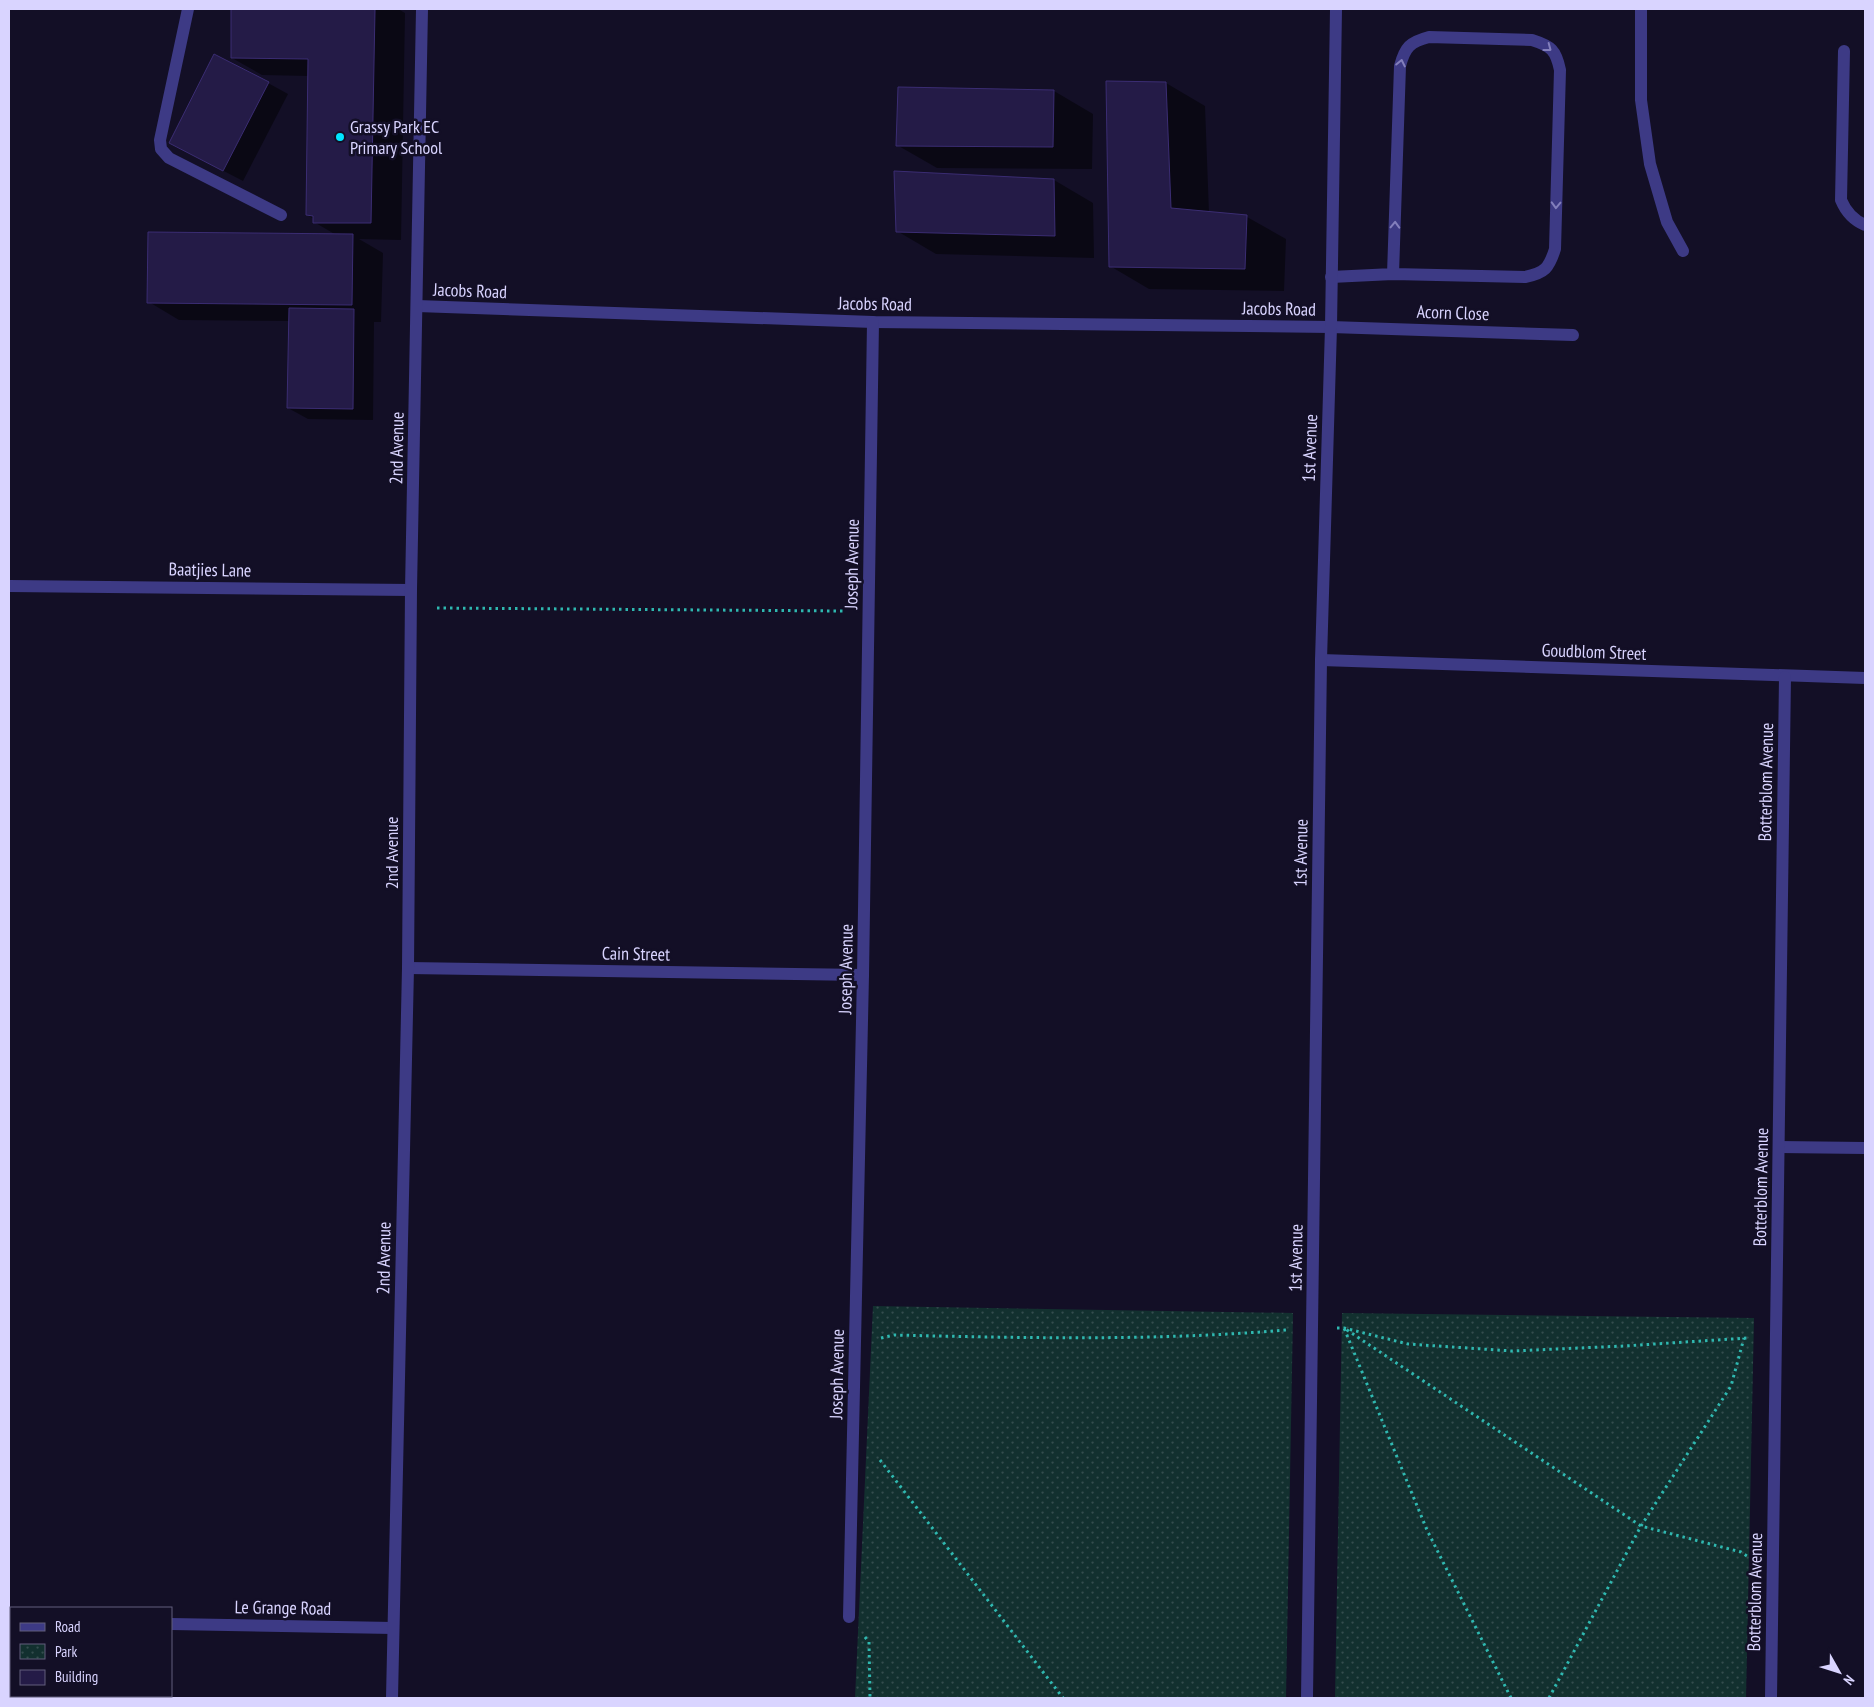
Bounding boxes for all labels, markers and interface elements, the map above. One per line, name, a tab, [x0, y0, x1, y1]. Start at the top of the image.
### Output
one-way arrow	[1542, 42, 1551, 51]
one-way arrow	[1396, 58, 1406, 67]
place label: Grassy Park EC Primary School	[350, 115, 443, 159]
marker: Grassy Park EC Primary School	[334, 131, 346, 143]
one-way arrow	[1551, 202, 1561, 209]
one-way arrow	[1390, 221, 1400, 228]
street label: Jacobs Road	[432, 278, 507, 303]
street label: Jacobs Road	[837, 291, 912, 316]
street label: Jacobs Road	[1241, 296, 1316, 321]
street label: Acorn Close	[1416, 300, 1490, 325]
street label: 2nd Avenue	[384, 411, 409, 485]
street label: 1st Avenue	[1297, 414, 1322, 482]
street label: Joseph Avenue	[839, 519, 864, 610]
street label: Baatjies Lane	[168, 557, 252, 582]
street label: Goudblom Street	[1541, 638, 1647, 665]
street label: Botterblom Avenue	[1753, 722, 1778, 842]
street label: 2nd Avenue	[380, 817, 403, 889]
street label: 1st Avenue	[1288, 819, 1313, 887]
street label: Joseph Avenue	[833, 924, 858, 1015]
street label: Cain Street	[602, 941, 670, 966]
street label: Botterblom Avenue	[1748, 1127, 1773, 1247]
street label: 2nd Avenue	[371, 1221, 396, 1295]
street label: 1st Avenue	[1283, 1224, 1308, 1292]
street label: Joseph Avenue	[824, 1329, 849, 1420]
street label: Botterblom Avenue	[1742, 1532, 1767, 1652]
street label: Le Grange Road	[235, 1595, 331, 1620]
legend	[10, 1607, 172, 1697]
text: Road	[55, 1617, 81, 1636]
text: Park	[55, 1642, 77, 1661]
north arrow	[1814, 1647, 1864, 1697]
text: Building	[55, 1667, 98, 1686]
text: N	[1840, 1672, 1858, 1689]

